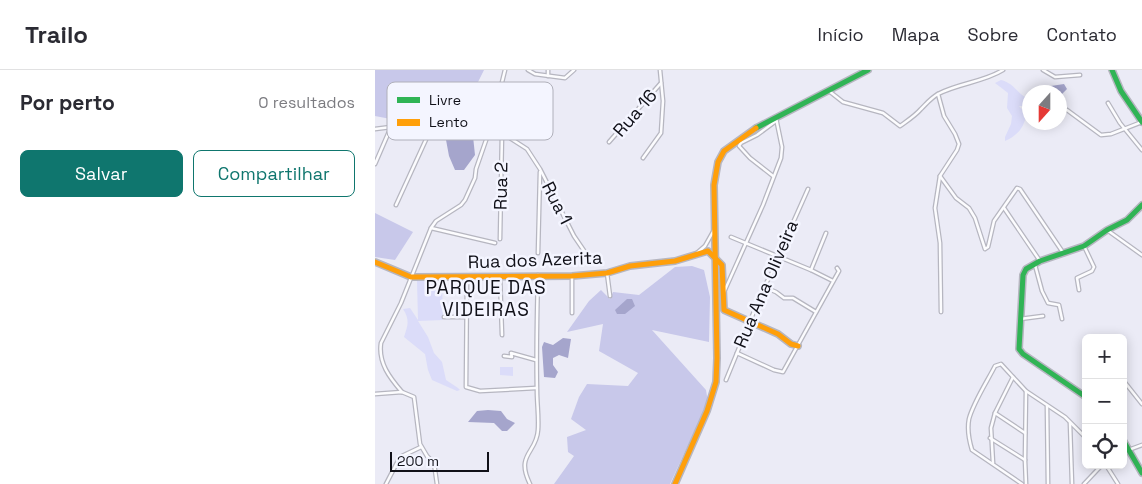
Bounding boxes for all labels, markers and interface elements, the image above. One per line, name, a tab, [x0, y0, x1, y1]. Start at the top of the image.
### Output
text: Trailo	[25, 19, 88, 50]
text: Início	[818, 23, 864, 46]
text: Mapa	[892, 23, 940, 46]
text: Sobre	[968, 23, 1018, 46]
text: Contato	[1046, 23, 1117, 46]
legend	[387, 82, 553, 140]
street label: Rua 16	[608, 84, 662, 141]
north arrow	[1022, 85, 1067, 130]
text: Por perto	[20, 89, 115, 116]
text: Livre	[429, 91, 461, 109]
text: 0 resultados	[258, 92, 355, 113]
text: Lento	[429, 113, 468, 131]
button: Salvar	[20, 150, 183, 197]
button: Compartilhar	[193, 150, 355, 197]
street label: Rua 2	[489, 162, 512, 210]
street label: Rua 1	[537, 178, 578, 228]
street label: Rua Ana Oliveira	[728, 216, 803, 351]
street label: Rua dos Azerita	[467, 246, 603, 273]
district label: PARQUE DAS VIDEIRAS	[425, 275, 547, 322]
map controls	[1082, 334, 1127, 469]
button: +	[1082, 334, 1127, 379]
button: −	[1082, 379, 1127, 424]
button: locate	[1082, 424, 1127, 469]
scale bar	[390, 449, 489, 472]
text: 200 m	[397, 452, 439, 470]

